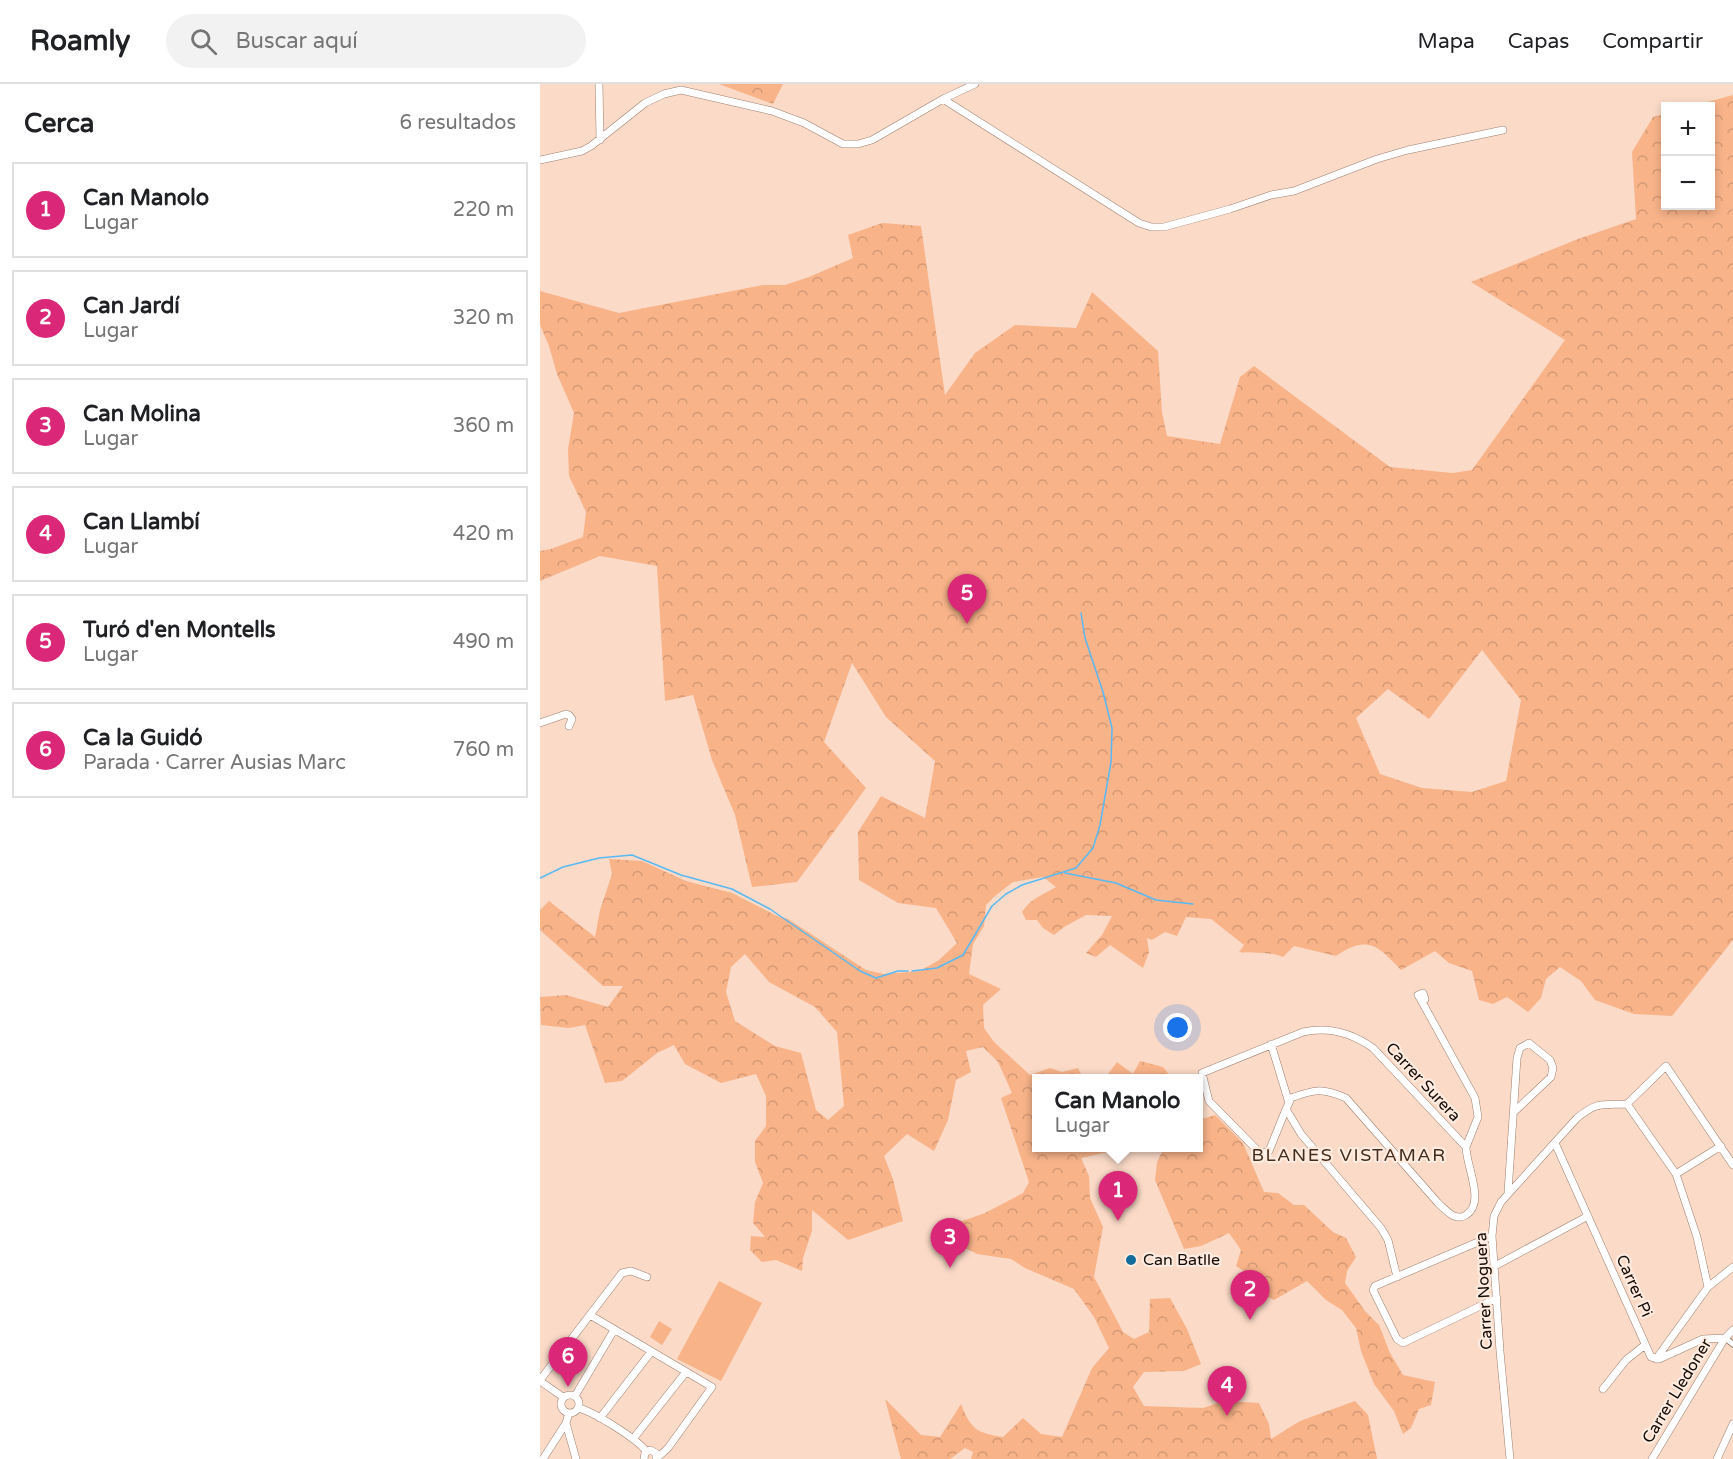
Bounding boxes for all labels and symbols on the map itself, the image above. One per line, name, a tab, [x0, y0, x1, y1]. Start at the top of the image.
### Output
pin: 5	[948, 574, 986, 624]
your location	[1163, 1013, 1192, 1042]
street label: Carrer Surera	[1381, 1038, 1465, 1126]
district label: BLANES VISTAMAR	[1251, 1144, 1447, 1166]
pin: 1	[1098, 1172, 1138, 1221]
pin: 3	[930, 1218, 970, 1268]
street label: Carrer Noguera	[1471, 1232, 1497, 1350]
place label: Can Batlle	[1143, 1250, 1220, 1270]
street label: Carrer Pi	[1611, 1252, 1657, 1320]
marker: Can Batlle	[1124, 1253, 1138, 1267]
pin: 2	[1230, 1270, 1270, 1320]
street label: Carrer Lledoner	[1638, 1334, 1717, 1447]
pin: 6	[549, 1338, 588, 1387]
pin: 4	[1208, 1366, 1246, 1416]

